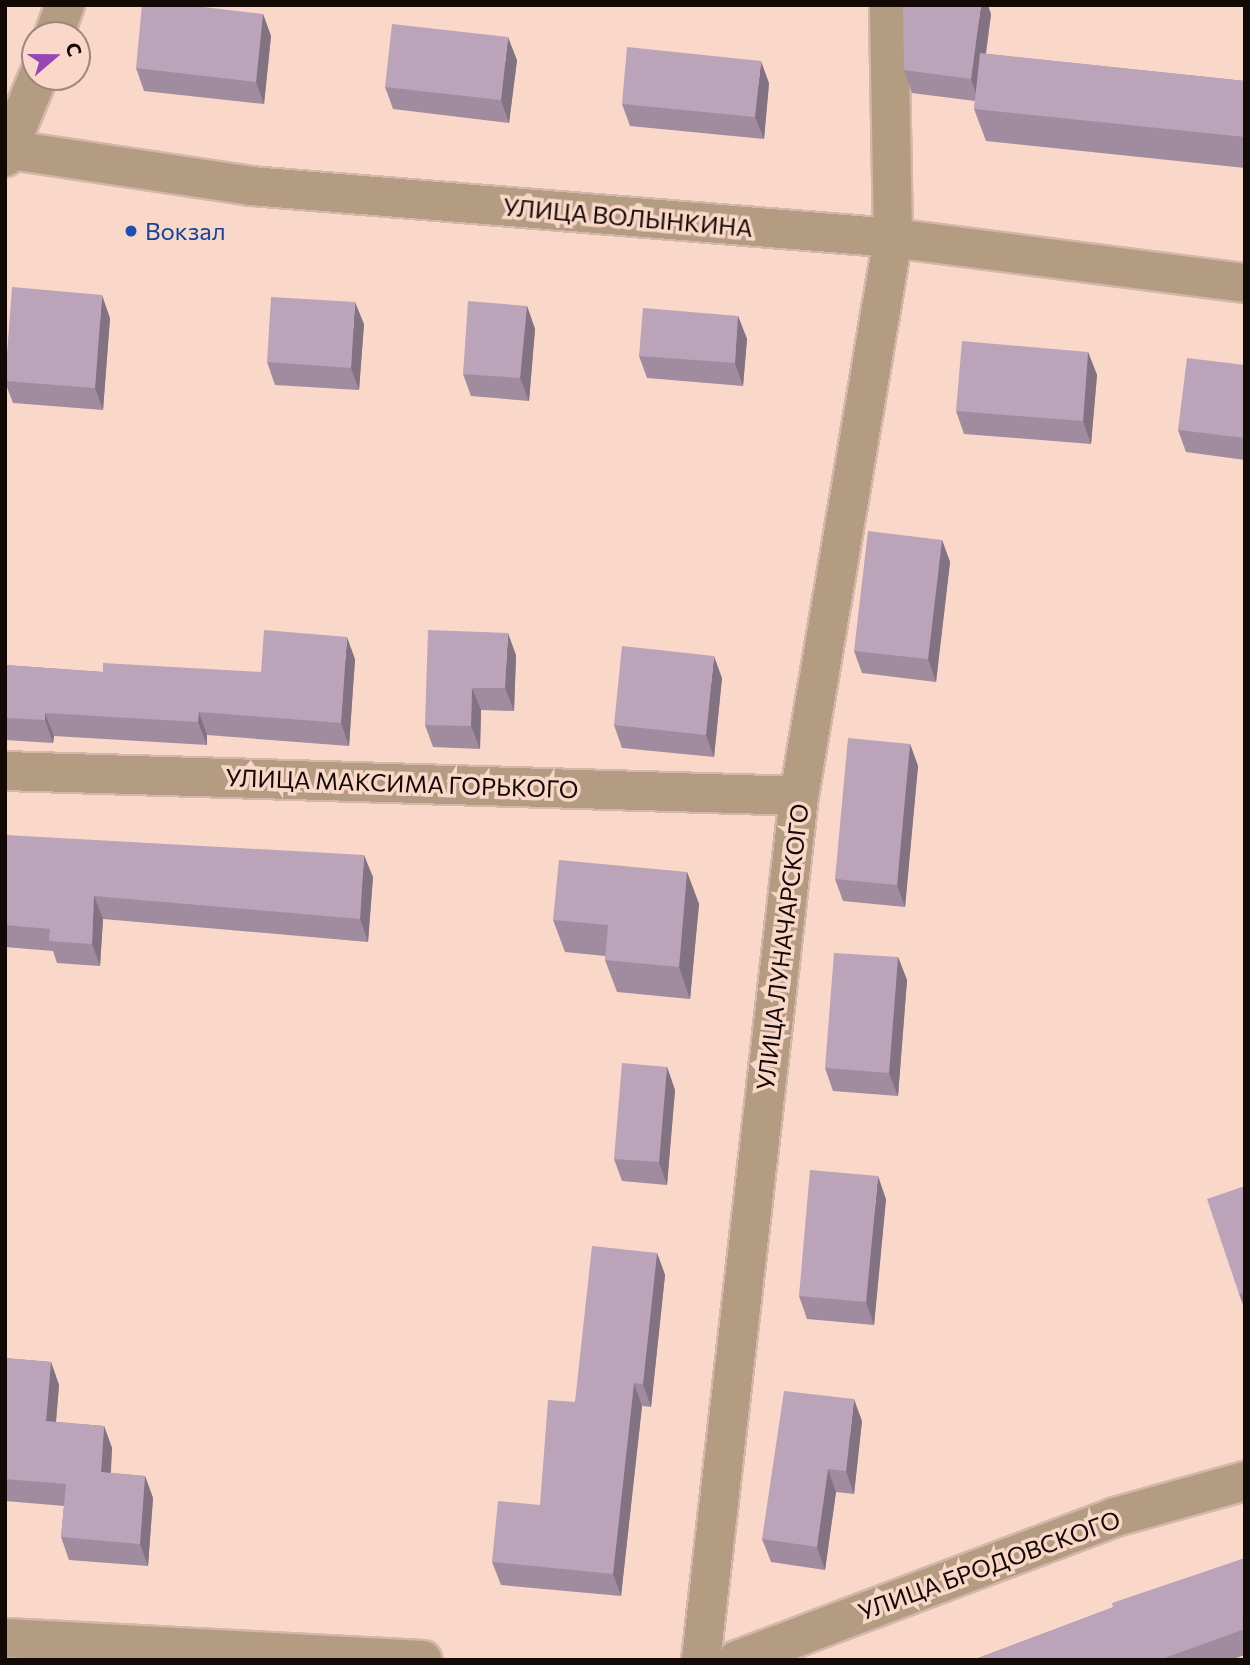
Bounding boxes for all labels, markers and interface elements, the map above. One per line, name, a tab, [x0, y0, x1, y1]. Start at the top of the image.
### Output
north arrow	[21, 21, 91, 91]
text: С	[61, 39, 87, 59]
street label: УЛИЦА ВОЛЫНКИНА	[502, 192, 754, 242]
place label: Вокзал	[145, 217, 226, 245]
marker: Вокзал	[123, 223, 139, 239]
street label: УЛИЦА МАКСИМА ГОРЬКОГО	[225, 762, 579, 804]
street label: УЛИЦА ЛУНАЧАРСКОГО	[750, 802, 814, 1092]
street label: УЛИЦА БРОДОВСКОГО	[854, 1504, 1124, 1626]

